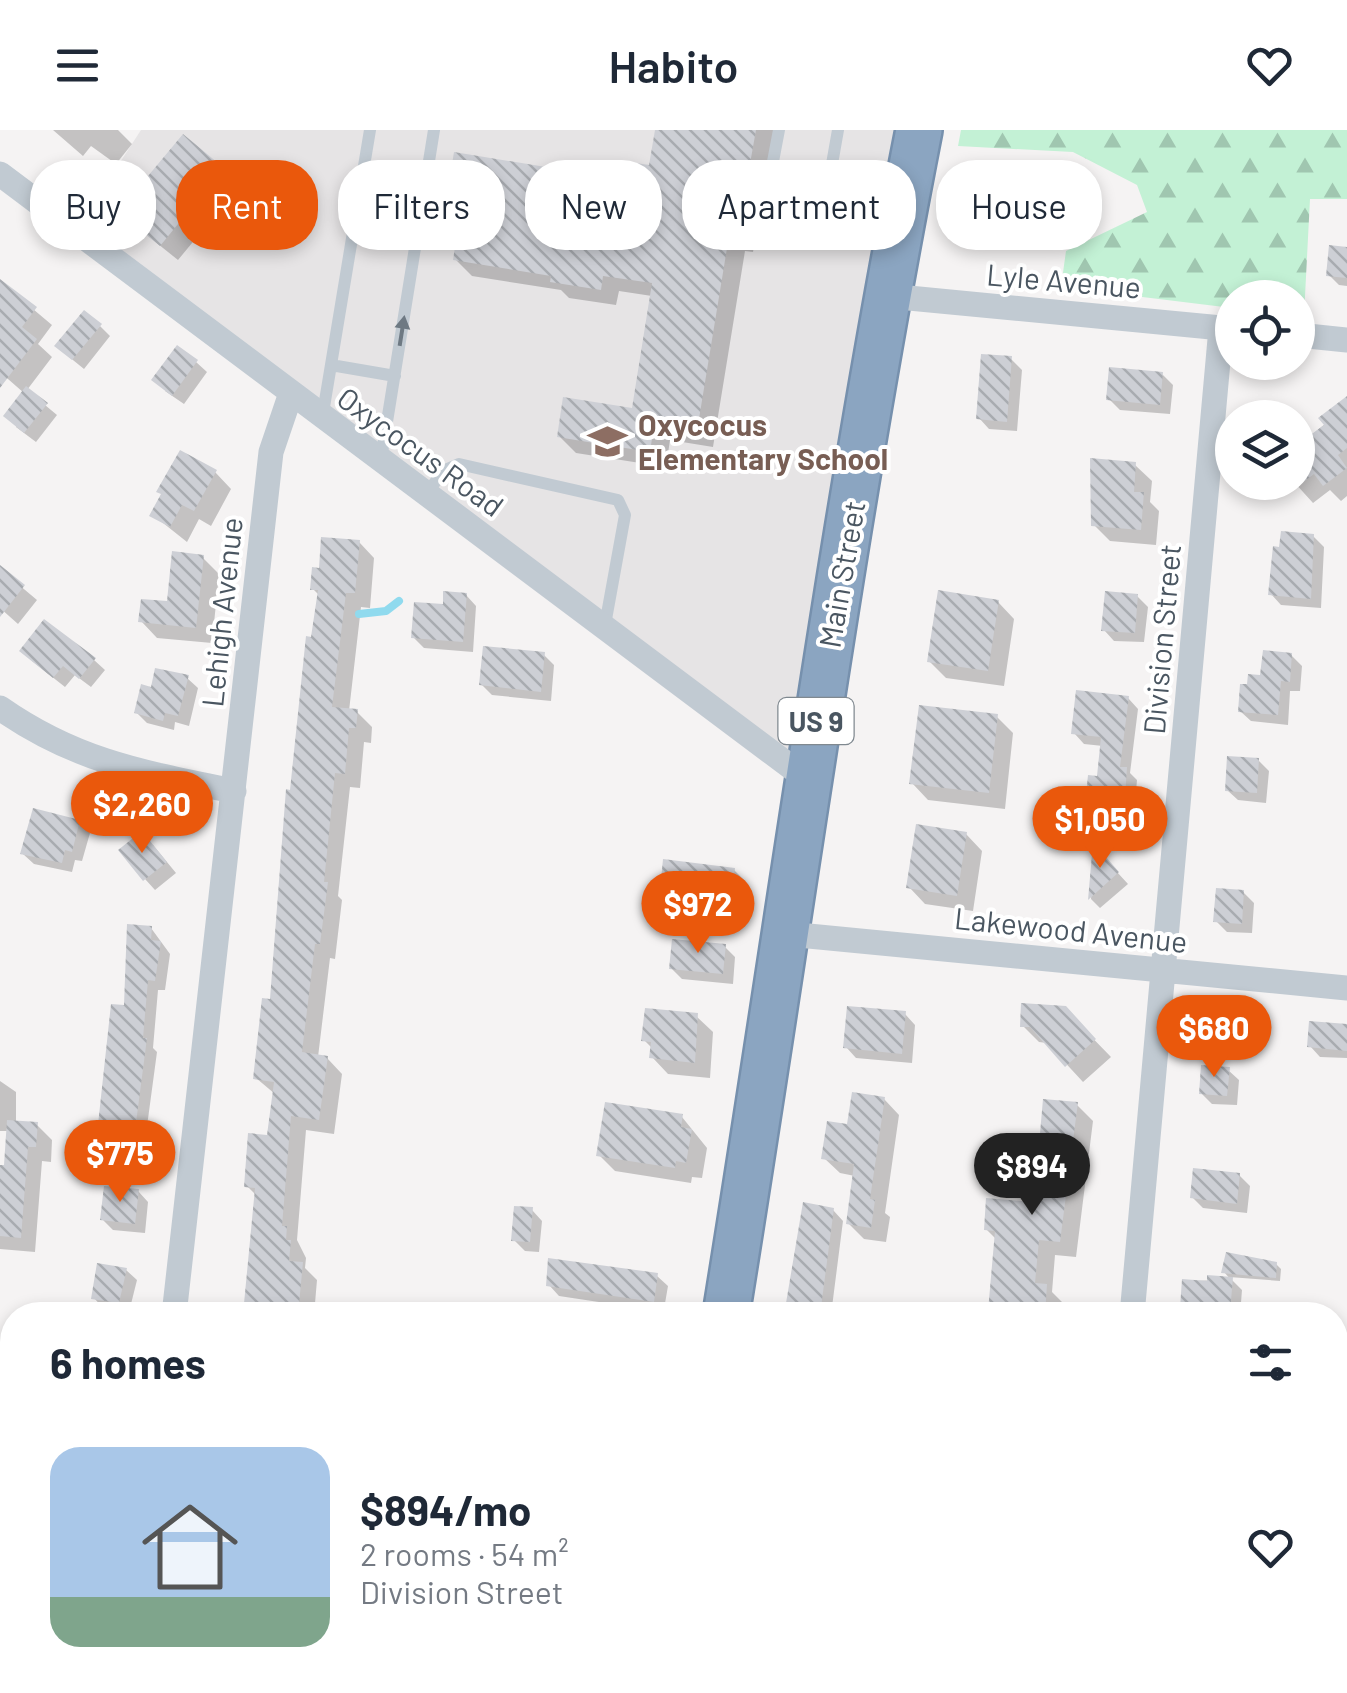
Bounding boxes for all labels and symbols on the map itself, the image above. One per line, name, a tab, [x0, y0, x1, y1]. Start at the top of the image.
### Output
street label: Lyle Avenue	[985, 255, 1143, 305]
one-way arrow	[394, 315, 410, 346]
street label: Oxycocus Road	[331, 379, 511, 523]
place label: Oxycocus Elementary School	[638, 406, 888, 476]
school or university icon: Oxycocus Elementary School	[587, 420, 629, 462]
street label: Main Street	[810, 498, 872, 650]
street label: Lehigh Avenue	[193, 515, 249, 709]
street label: Division Street	[1135, 542, 1187, 736]
road number: US 9	[778, 698, 854, 744]
pin: $2,260	[61, 771, 223, 856]
pin: $1,050	[1019, 786, 1181, 871]
pin: $972	[639, 871, 757, 956]
street label: Lakewood Avenue	[953, 899, 1189, 959]
pin: $680	[1155, 995, 1273, 1080]
pin: $775	[61, 1120, 179, 1205]
pin: $894	[973, 1133, 1091, 1218]

